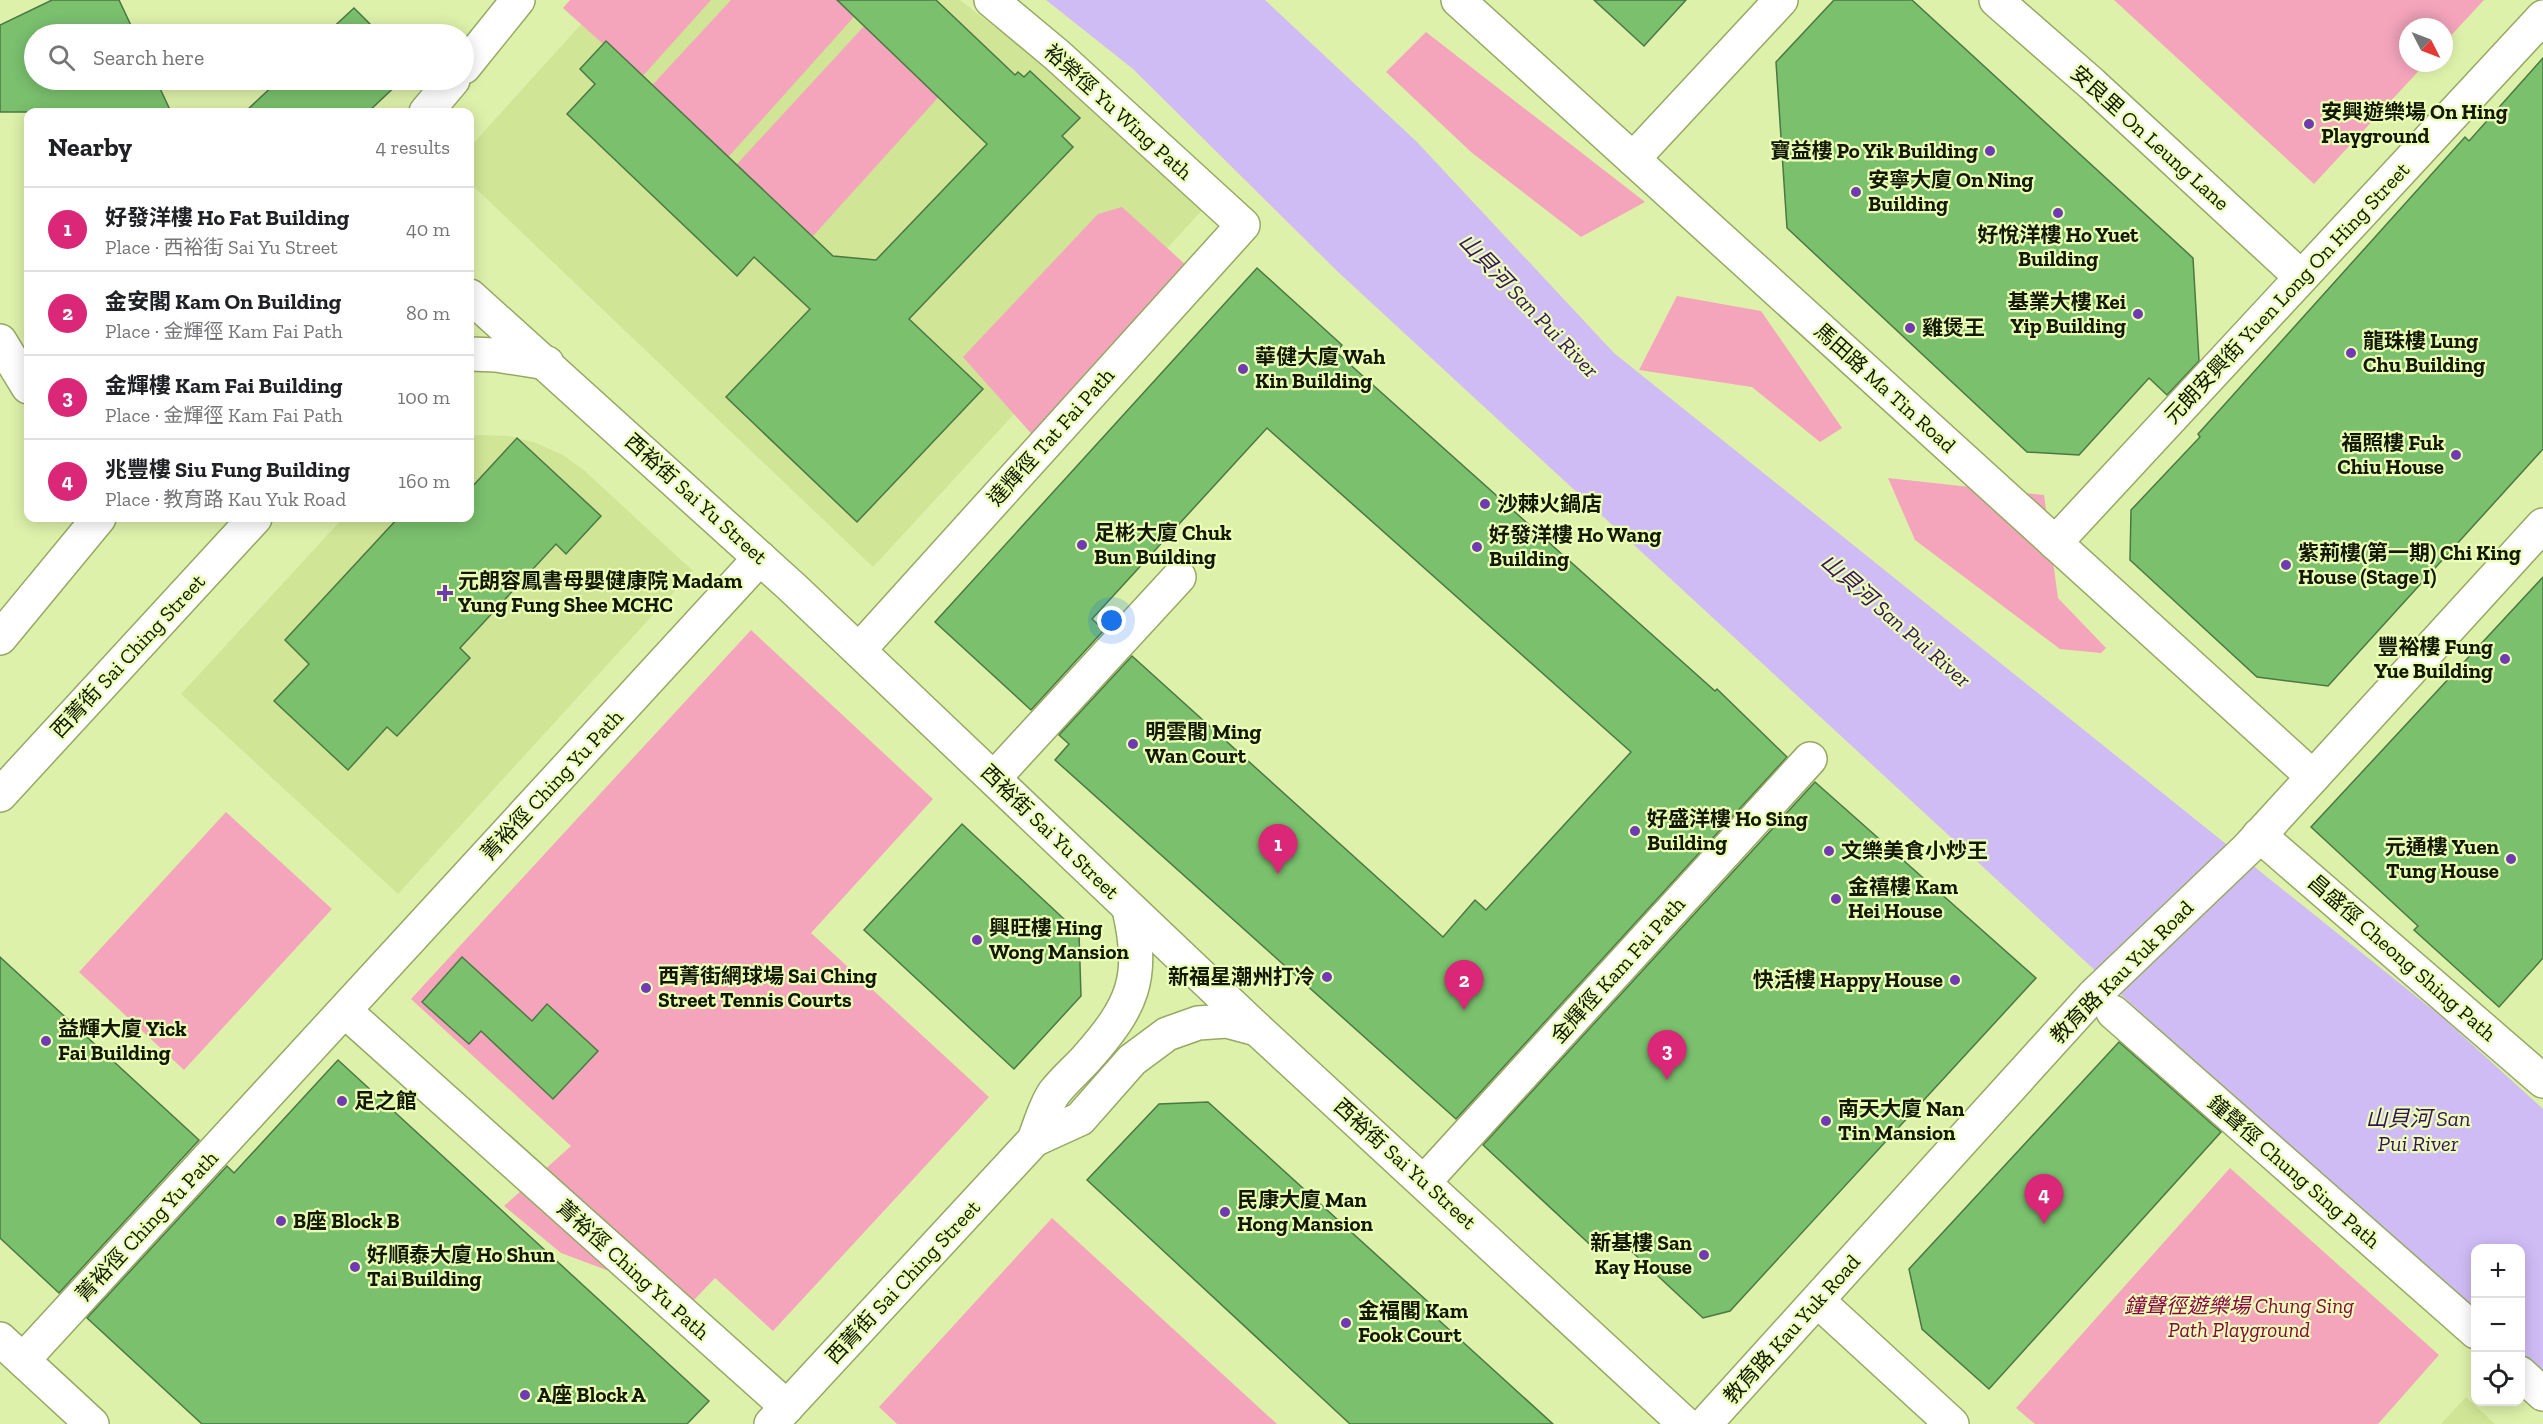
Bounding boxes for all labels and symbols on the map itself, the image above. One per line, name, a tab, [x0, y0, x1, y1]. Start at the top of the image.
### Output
north arrow	[2399, 18, 2453, 72]
street label: 裕榮徑 Yu Wing Path	[1039, 39, 1198, 185]
street label: 安良里 On Leung Lane	[2066, 60, 2235, 216]
place label: 安興遊樂場 On Hing Playground	[2321, 99, 2508, 148]
marker: 安興遊樂場 On Hing Playground	[2302, 117, 2316, 131]
place label: 寶益樓 Po Yik Building	[1770, 138, 1978, 163]
marker: 寶益樓 Po Yik Building	[1983, 144, 1997, 158]
street label: 元朗安興街 Yuen Long On Hing Street	[2159, 157, 2415, 428]
place label: 安寧大廈 On Ning Building	[1868, 167, 2034, 216]
marker: 安寧大廈 On Ning Building	[1849, 185, 1863, 199]
marker: 好悅洋樓 Ho Yuet Building	[2051, 206, 2065, 220]
place label: 好悅洋樓 Ho Yuet Building	[1978, 222, 2139, 271]
water label: 山貝河 San Pui River	[1453, 228, 1605, 383]
place label: 基業大樓 Kei Yip Building	[2008, 289, 2126, 338]
marker: 基業大樓 Kei Yip Building	[2131, 307, 2145, 321]
place label: 雞煲王	[1922, 315, 1985, 340]
street label: 馬田路 Ma Tin Road	[1810, 318, 1961, 458]
marker: 雞煲王	[1903, 321, 1917, 335]
place label: 龍珠樓 Lung Chu Building	[2363, 328, 2485, 377]
place label: 華健大廈 Wah Kin Building	[1255, 344, 1385, 393]
marker: 龍珠樓 Lung Chu Building	[2344, 346, 2358, 360]
street label: 達輝徑 Tat Fai Path	[982, 362, 1119, 511]
marker: 華健大廈 Wah Kin Building	[1236, 362, 1250, 376]
street label: 西裕街 Sai Yu Street	[620, 428, 773, 569]
place label: 福照樓 Fuk Chiu House	[2337, 430, 2444, 479]
marker: 福照樓 Fuk Chiu House	[2449, 448, 2463, 462]
place label: 沙棘火鍋店	[1497, 491, 1602, 516]
marker: 沙棘火鍋店	[1478, 497, 1492, 511]
place label: 足彬大廈 Chuk Bun Building	[1094, 520, 1232, 569]
place label: 好發洋樓 Ho Wang Building	[1489, 522, 1661, 571]
marker: 足彬大廈 Chuk Bun Building	[1075, 538, 1089, 552]
marker: 好發洋樓 Ho Wang Building	[1470, 540, 1484, 554]
place label: 紫荊樓(第一期) Chi King House (Stage I)	[2298, 540, 2521, 589]
water label: 山貝河 San Pui River	[1815, 548, 1977, 693]
marker: 紫荊樓(第一期) Chi King House (Stage I)	[2279, 558, 2293, 572]
place label: 元朗容鳳書母嬰健康院 Madam Yung Fung Shee MCHC	[458, 568, 743, 617]
street label: 西菁街 Sai Ching Street	[45, 569, 210, 743]
marker: 元朗容鳳書母嬰健康院 Madam Yung Fung Shee MCHC	[436, 584, 454, 602]
your location	[1097, 606, 1126, 635]
place label: 豐裕樓 Fung Yue Building	[2374, 634, 2493, 683]
marker: 豐裕樓 Fung Yue Building	[2498, 652, 2512, 666]
street label: 菁裕徑 Ching Yu Path	[475, 704, 628, 865]
place label: 明雲閣 Ming Wan Court	[1145, 719, 1261, 768]
marker: 明雲閣 Ming Wan Court	[1126, 737, 1140, 751]
street label: 西裕街 Sai Yu Street	[976, 759, 1125, 904]
place label: 好盛洋樓 Ho Sing Building	[1647, 806, 1808, 855]
pin: 1	[1258, 824, 1298, 874]
marker: 好盛洋樓 Ho Sing Building	[1628, 824, 1642, 838]
place label: 元通樓 Yuen Tung House	[2385, 834, 2500, 883]
place label: 文樂美食小炒王	[1841, 838, 1988, 863]
marker: 文樂美食小炒王	[1822, 844, 1836, 858]
marker: 元通樓 Yuen Tung House	[2504, 852, 2518, 866]
street label: 昌盛徑 Cheong Shing Path	[2303, 869, 2502, 1046]
place label: 金禧樓 Kam Hei House	[1848, 874, 1959, 923]
street label: 金輝徑 Kam Fai Path	[1545, 891, 1690, 1048]
marker: 金禧樓 Kam Hei House	[1829, 892, 1843, 906]
street label: 教育路 Kau Yuk Road	[2045, 895, 2199, 1048]
place label: 興旺樓 Hing Wong Mansion	[989, 915, 1130, 964]
marker: 興旺樓 Hing Wong Mansion	[970, 933, 984, 947]
pin: 2	[1444, 960, 1484, 1010]
place label: 西菁街網球場 Sai Ching Street Tennis Courts	[658, 963, 877, 1012]
place label: 新福星潮州打冷	[1168, 964, 1315, 989]
place label: 快活樓 Happy House	[1753, 967, 1943, 992]
marker: 新福星潮州打冷	[1320, 970, 1334, 984]
marker: 快活樓 Happy House	[1948, 973, 1962, 987]
marker: 西菁街網球場 Sai Ching Street Tennis Courts	[639, 981, 653, 995]
place label: 益輝大廈 Yick Fai Building	[58, 1016, 187, 1065]
pin: 3	[1648, 1030, 1686, 1080]
marker: 益輝大廈 Yick Fai Building	[39, 1034, 53, 1048]
place label: 足之館	[354, 1088, 417, 1113]
street label: 鐘聲徑 Chung Sing Path	[2203, 1090, 2386, 1253]
street label: 西裕街 Sai Yu Street	[1329, 1093, 1482, 1234]
marker: 足之館	[335, 1094, 349, 1108]
place label: 南天大廈 Nan Tin Mansion	[1838, 1096, 1965, 1145]
water label: 山貝河 San Pui River	[2366, 1105, 2470, 1157]
marker: 南天大廈 Nan Tin Mansion	[1819, 1114, 1833, 1128]
street label: 菁裕徑 Ching Yu Path	[70, 1145, 223, 1306]
pin: 4	[2024, 1174, 2064, 1224]
place label: 民康大廈 Man Hong Mansion	[1237, 1187, 1374, 1236]
street label: 菁裕徑 Ching Yu Path	[552, 1195, 715, 1345]
street label: 西菁街 Sai Ching Street	[820, 1195, 985, 1369]
marker: 民康大廈 Man Hong Mansion	[1218, 1205, 1232, 1219]
place label: B座 Block B	[293, 1208, 400, 1233]
marker: B座 Block B	[274, 1214, 288, 1228]
place label: 新基樓 San Kay House	[1590, 1230, 1693, 1279]
place label: 好順泰大廈 Ho Shun Tai Building	[367, 1242, 556, 1291]
marker: 新基樓 San Kay House	[1697, 1248, 1711, 1262]
street label: 教育路 Kau Yuk Road	[1718, 1249, 1865, 1408]
marker: 好順泰大廈 Ho Shun Tai Building	[348, 1260, 362, 1274]
park label: 鐘聲徑遊樂場 Chung Sing Path Playground	[2124, 1293, 2354, 1342]
place label: 金福閣 Kam Fook Court	[1358, 1298, 1469, 1347]
marker: 金福閣 Kam Fook Court	[1339, 1316, 1353, 1330]
place label: A座 Block A	[537, 1382, 646, 1407]
marker: A座 Block A	[518, 1388, 532, 1402]

